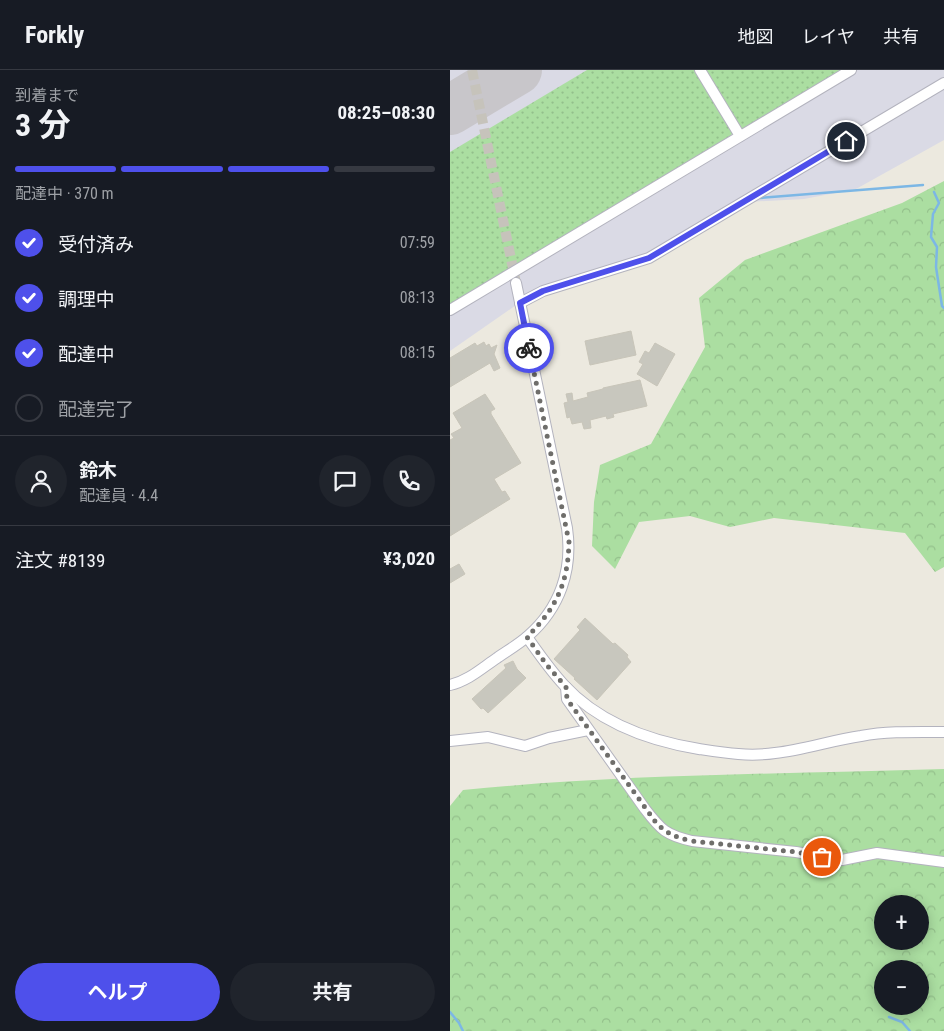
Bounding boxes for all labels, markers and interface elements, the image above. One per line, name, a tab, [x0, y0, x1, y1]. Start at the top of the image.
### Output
text: Forkly	[25, 21, 84, 49]
text: 地図	[738, 26, 774, 47]
text: レイヤ	[802, 26, 855, 47]
text: 共有	[883, 26, 919, 47]
text: 到着まで	[15, 86, 79, 105]
text: 08:25–08:30	[337, 101, 435, 124]
text: 3 分	[15, 106, 71, 144]
pin	[825, 120, 867, 162]
icon: home	[832, 127, 860, 155]
text: 配達中 · 370 m	[15, 184, 114, 203]
icon: check	[15, 229, 43, 257]
text: 受付済み	[58, 233, 134, 256]
text: 07:59	[400, 233, 435, 252]
icon: check	[15, 284, 43, 312]
text: 調理中	[58, 288, 115, 311]
text: 08:13	[400, 288, 435, 307]
courier	[504, 323, 554, 373]
icon: bike	[515, 334, 543, 362]
icon: check	[15, 339, 43, 367]
text: 配達中	[58, 343, 115, 366]
text: 08:15	[400, 343, 435, 362]
text: 配達完了	[58, 398, 134, 421]
button: person	[15, 455, 67, 507]
button: chat	[319, 455, 371, 507]
button: phone	[383, 455, 435, 507]
text: 鈴木	[79, 459, 117, 482]
text: 配達員 · 4.4	[79, 486, 158, 505]
text: ¥3,020	[383, 547, 435, 570]
text: 注文 #8139	[15, 549, 105, 572]
pin	[801, 836, 843, 878]
icon: bag	[808, 843, 836, 871]
map controls	[874, 895, 929, 1015]
button: +	[874, 895, 929, 950]
button: −	[874, 960, 929, 1015]
button: ヘルプ	[15, 963, 220, 1021]
button: 共有	[230, 963, 435, 1021]

